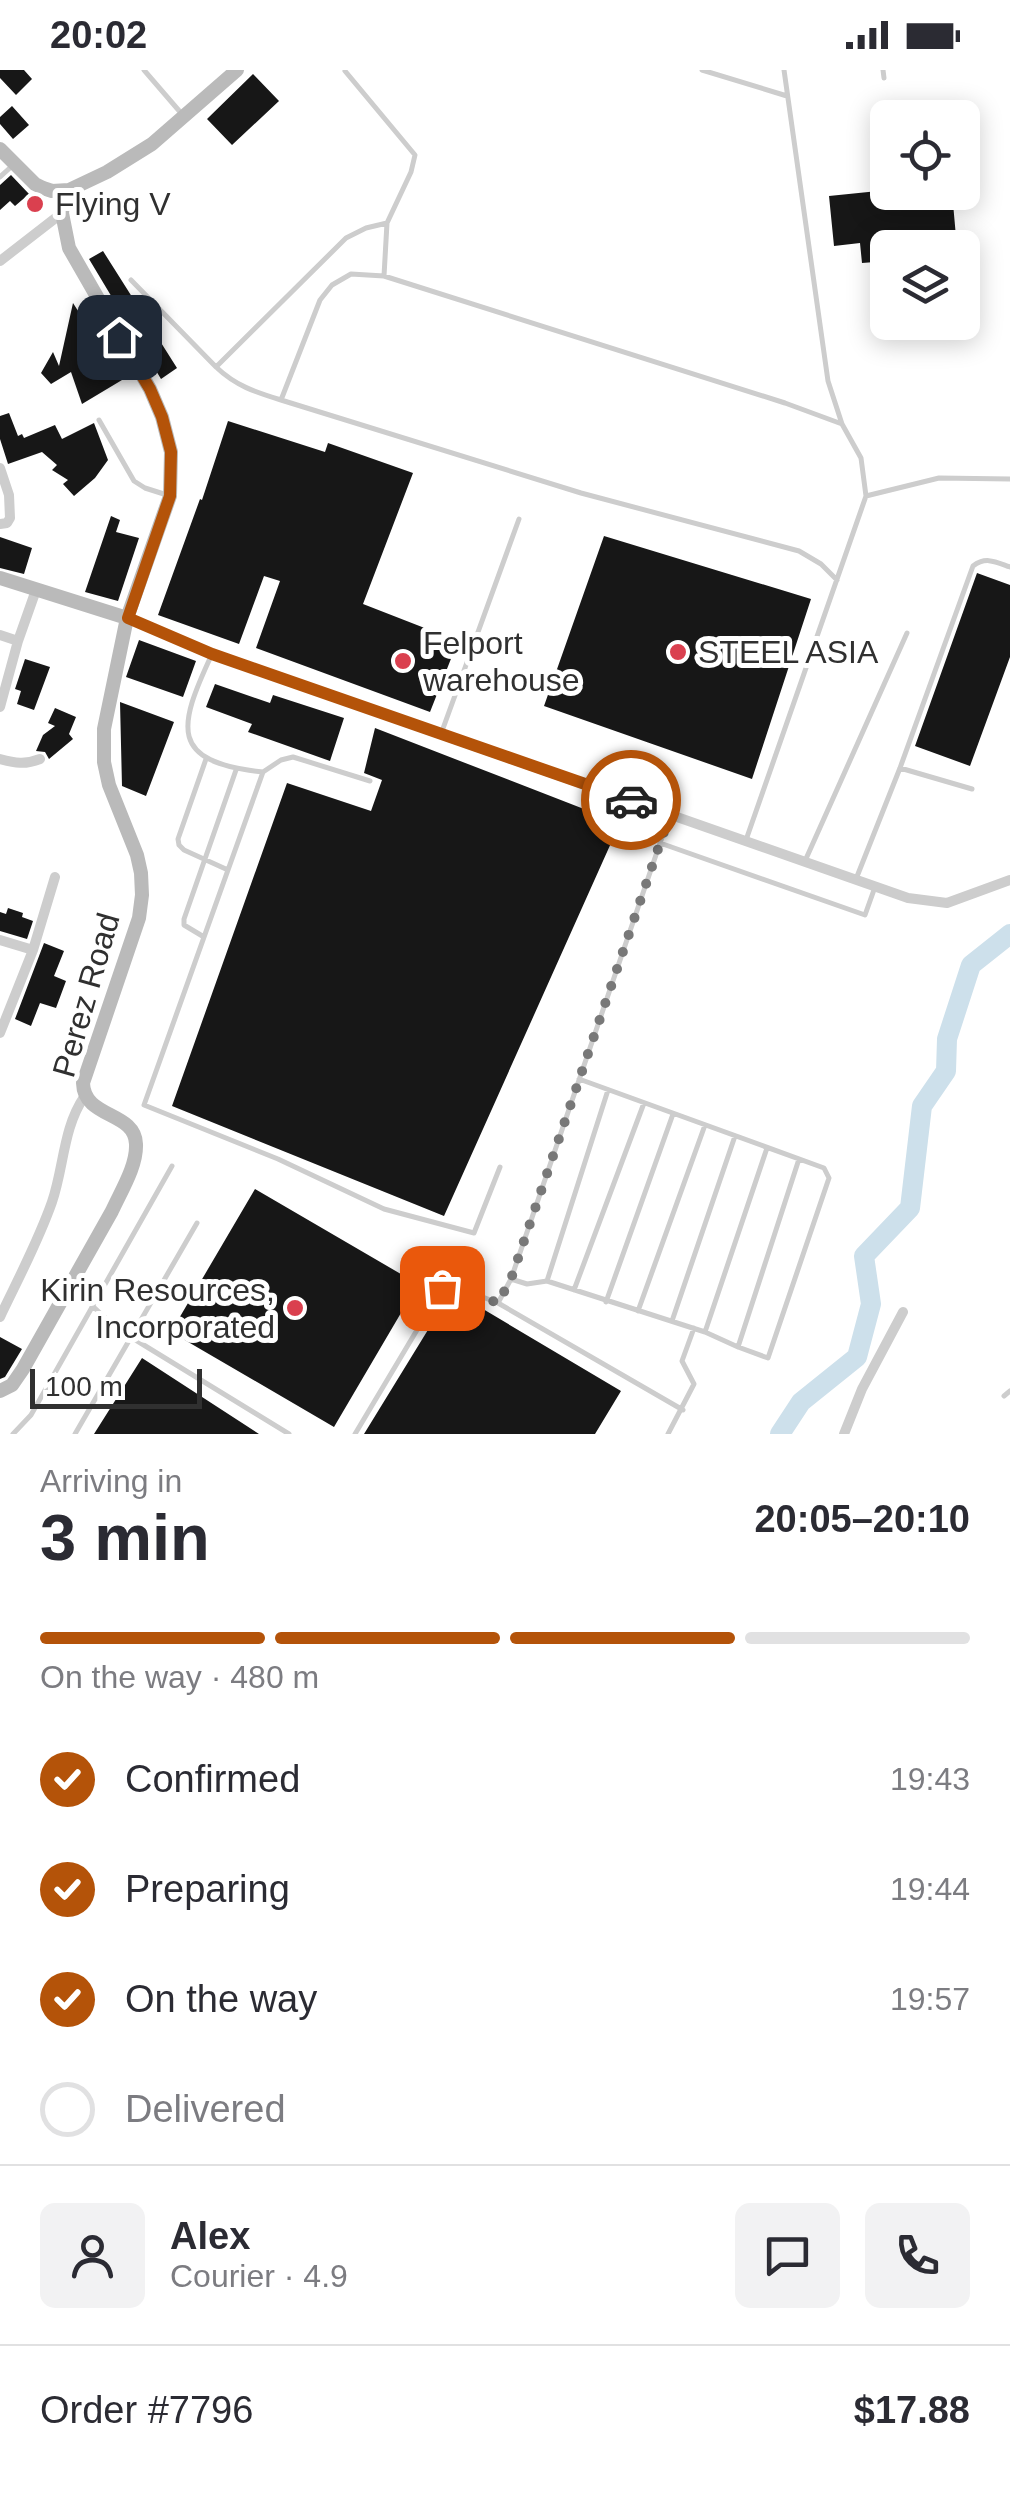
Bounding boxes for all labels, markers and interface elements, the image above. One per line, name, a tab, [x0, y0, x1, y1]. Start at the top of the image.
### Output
text: 20:02	[50, 14, 147, 56]
map controls	[870, 100, 980, 340]
button: locate	[870, 100, 980, 210]
place label: Flying V	[55, 186, 171, 222]
marker: Flying V	[24, 193, 46, 215]
button: layers	[870, 230, 980, 340]
pin	[77, 295, 162, 380]
icon: home	[92, 310, 147, 365]
place label: Felport warehouse	[422, 625, 580, 698]
place label: STEEL ASIA	[698, 634, 879, 670]
marker: STEEL ASIA	[667, 641, 689, 663]
marker: Felport warehouse	[392, 650, 414, 672]
courier	[581, 750, 681, 850]
icon: car	[604, 773, 659, 828]
street label: Perez Road	[45, 909, 127, 1081]
pin	[400, 1246, 485, 1331]
icon: bag	[415, 1261, 470, 1316]
place label: Kirin Resources, Incorporated	[40, 1272, 275, 1345]
marker: Kirin Resources, Incorporated	[284, 1297, 306, 1319]
scale bar	[30, 1364, 202, 1408]
text: 100 m	[45, 1371, 123, 1402]
text: Arriving in	[40, 1463, 182, 1499]
text: 20:05–20:10	[754, 1498, 970, 1540]
text: 3 min	[40, 1501, 210, 1574]
text: On the way · 480 m	[40, 1659, 319, 1695]
icon: check	[40, 1752, 95, 1807]
text: Confirmed	[125, 1758, 300, 1800]
text: 19:43	[890, 1761, 970, 1797]
icon: check	[40, 1862, 95, 1917]
text: Preparing	[125, 1868, 290, 1910]
text: 19:44	[890, 1871, 970, 1907]
icon: check	[40, 1972, 95, 2027]
text: On the way	[125, 1978, 317, 2020]
text: 19:57	[890, 1981, 970, 2017]
text: Delivered	[125, 2088, 286, 2130]
button: person	[40, 2203, 145, 2308]
button: chat	[735, 2203, 840, 2308]
button: phone	[865, 2203, 970, 2308]
text: Alex	[170, 2215, 250, 2257]
text: Courier · 4.9	[170, 2258, 348, 2294]
text: Order #7796	[40, 2389, 253, 2431]
text: $17.88	[854, 2389, 970, 2431]

